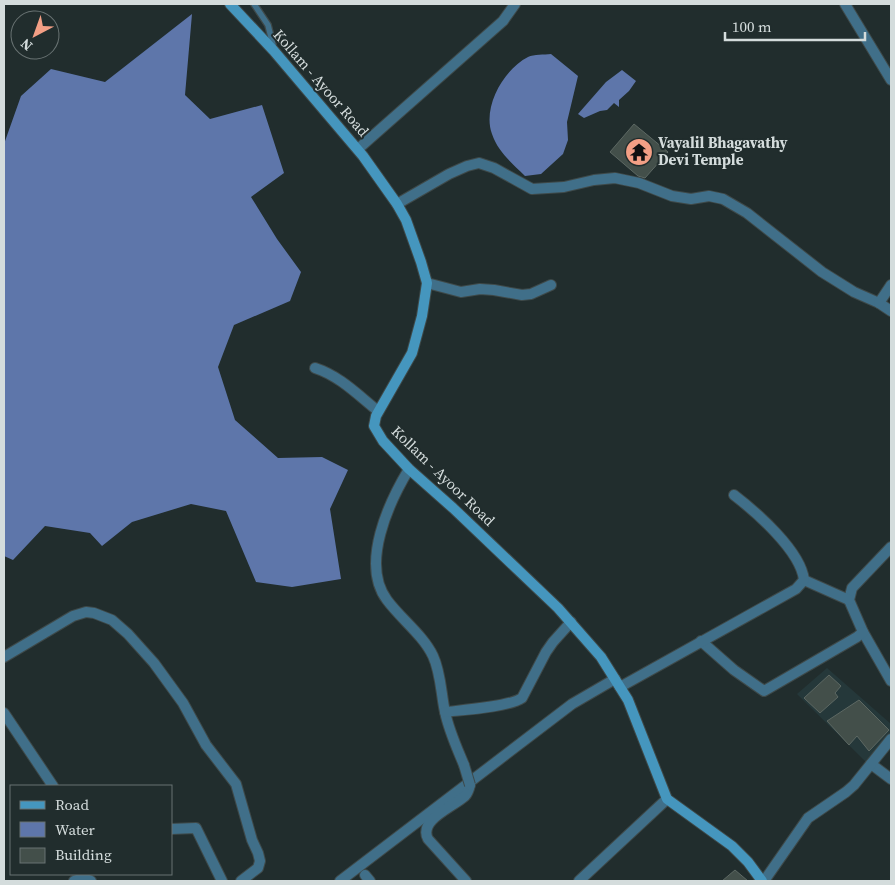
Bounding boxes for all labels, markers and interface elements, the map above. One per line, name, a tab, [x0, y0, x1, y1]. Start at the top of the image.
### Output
north arrow	[10, 10, 60, 60]
scale bar	[725, 10, 865, 42]
text: 100 m	[732, 16, 772, 37]
street label: Kollam - Ayoor Road	[269, 24, 374, 141]
text: N	[16, 34, 37, 56]
place label: Vayalil Bhagavathy Devi Temple	[658, 132, 788, 170]
temple icon: Vayalil Bhagavathy Devi Temple	[624, 137, 654, 167]
street label: Kollam - Ayoor Road	[387, 421, 500, 531]
legend	[10, 785, 172, 875]
text: Road	[55, 794, 89, 815]
text: Water	[55, 819, 96, 840]
text: Building	[55, 844, 112, 865]

